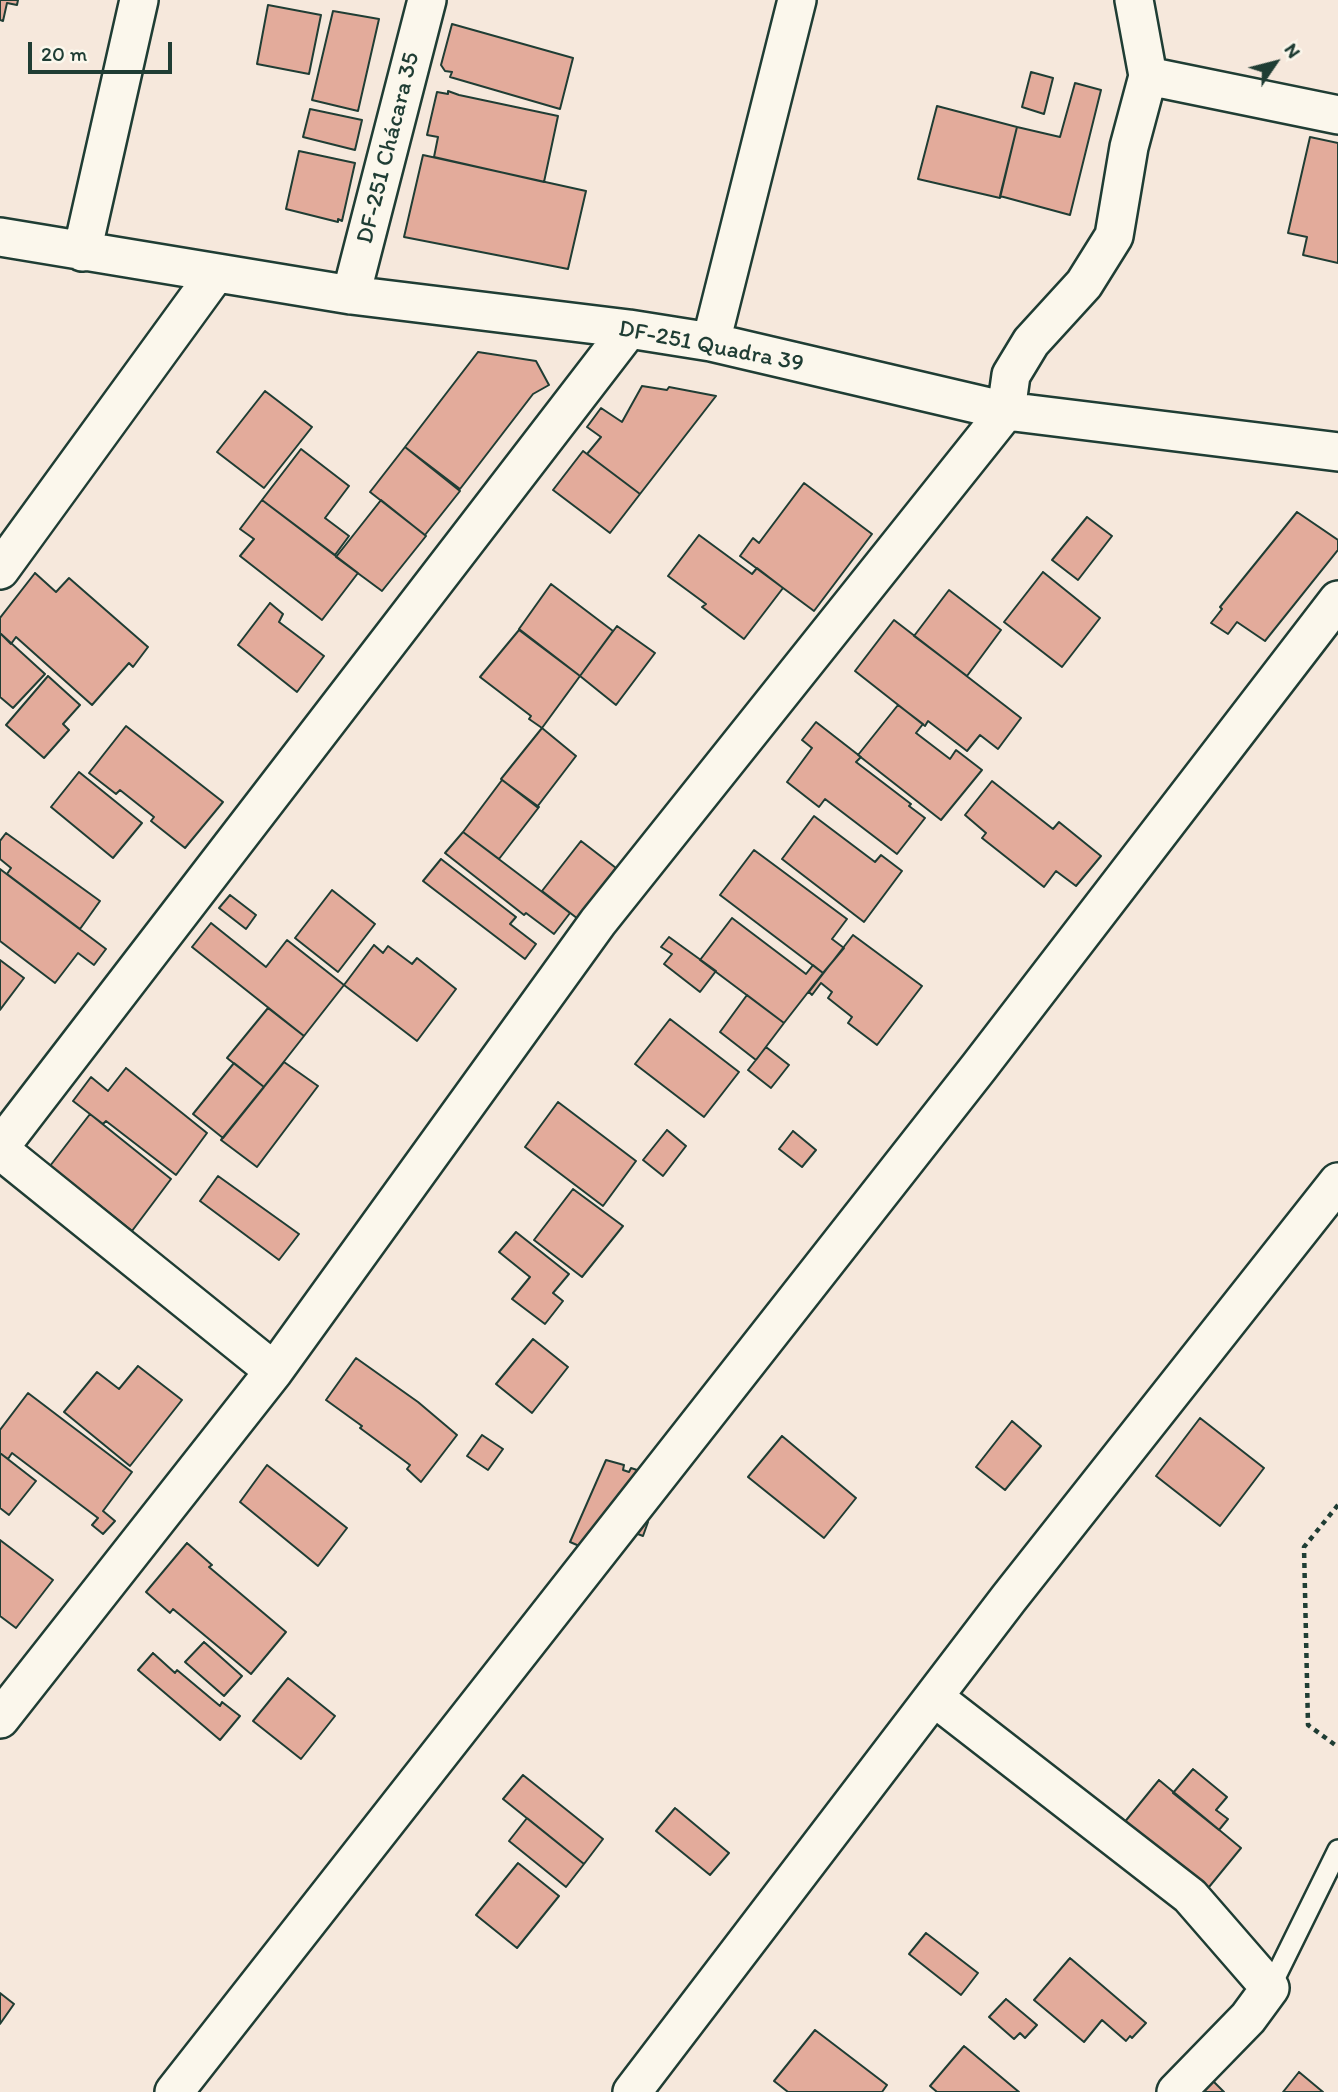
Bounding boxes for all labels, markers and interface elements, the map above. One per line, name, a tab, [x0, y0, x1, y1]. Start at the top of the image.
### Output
scale bar	[32, 28, 175, 72]
north arrow	[1240, 28, 1310, 98]
text: N	[1280, 39, 1306, 63]
text: 20 m	[41, 41, 87, 66]
street label: DF-251 Chácara 35	[351, 49, 427, 247]
street label: DF-251 Quadra 39	[616, 315, 806, 379]

